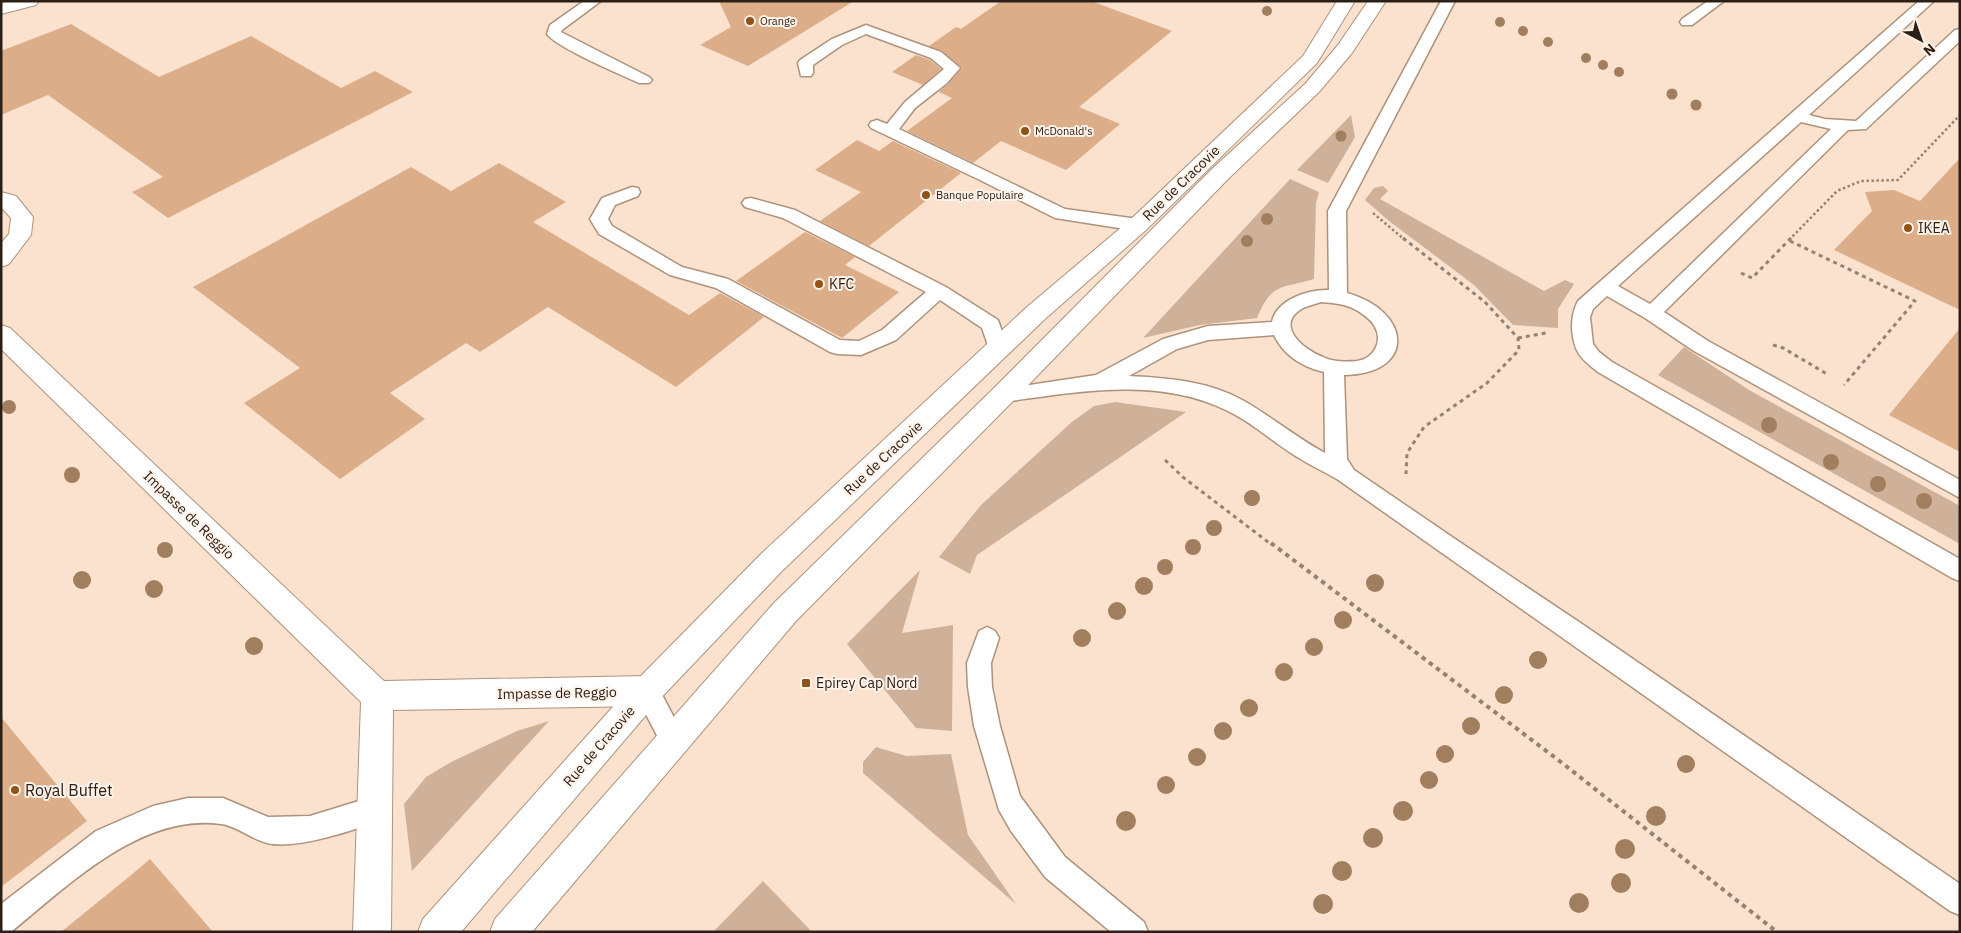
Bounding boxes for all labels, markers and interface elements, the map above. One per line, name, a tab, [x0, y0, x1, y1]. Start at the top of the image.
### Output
place label: Orange	[760, 14, 796, 28]
marker: Orange	[744, 15, 756, 27]
north arrow	[1896, 15, 1946, 65]
text: N	[1920, 40, 1939, 60]
place label: McDonald's	[1035, 124, 1093, 138]
marker: McDonald's	[1019, 125, 1031, 137]
street label: Rue de Cracovie	[1138, 141, 1224, 225]
place label: Banque Populaire	[936, 188, 1023, 202]
marker: Banque Populaire	[920, 189, 932, 201]
place label: IKEA	[1918, 219, 1950, 237]
marker: IKEA	[1902, 222, 1914, 234]
place label: KFC	[829, 275, 854, 293]
marker: KFC	[813, 278, 825, 290]
street label: Rue de Cracovie	[840, 417, 926, 499]
street label: Impasse de Reggio	[140, 467, 238, 563]
place label: Epirey Cap Nord	[816, 674, 917, 692]
marker: Epirey Cap Nord	[800, 677, 812, 689]
street label: Impasse de Reggio	[497, 683, 617, 703]
street label: Rue de Cracovie	[559, 702, 639, 790]
place label: Royal Buffet	[25, 780, 113, 800]
marker: Royal Buffet	[9, 784, 21, 796]

